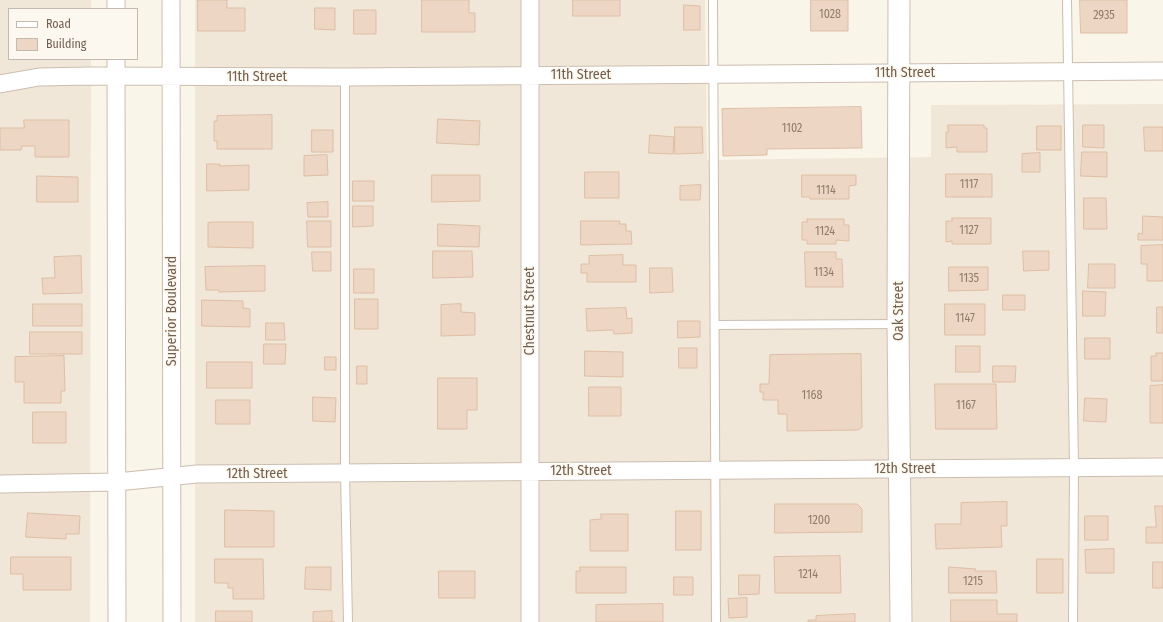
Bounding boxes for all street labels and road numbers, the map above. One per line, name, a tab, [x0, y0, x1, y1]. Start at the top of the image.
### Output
street label: 11th Street	[875, 65, 935, 81]
street label: 11th Street	[551, 67, 611, 83]
street label: 11th Street	[227, 69, 287, 85]
street label: Superior Boulevard	[164, 256, 180, 366]
street label: Chestnut Street	[522, 267, 538, 355]
street label: Oak Street	[891, 281, 907, 341]
street label: 12th Street	[874, 461, 936, 477]
street label: 12th Street	[550, 463, 612, 479]
street label: 12th Street	[226, 466, 288, 482]

